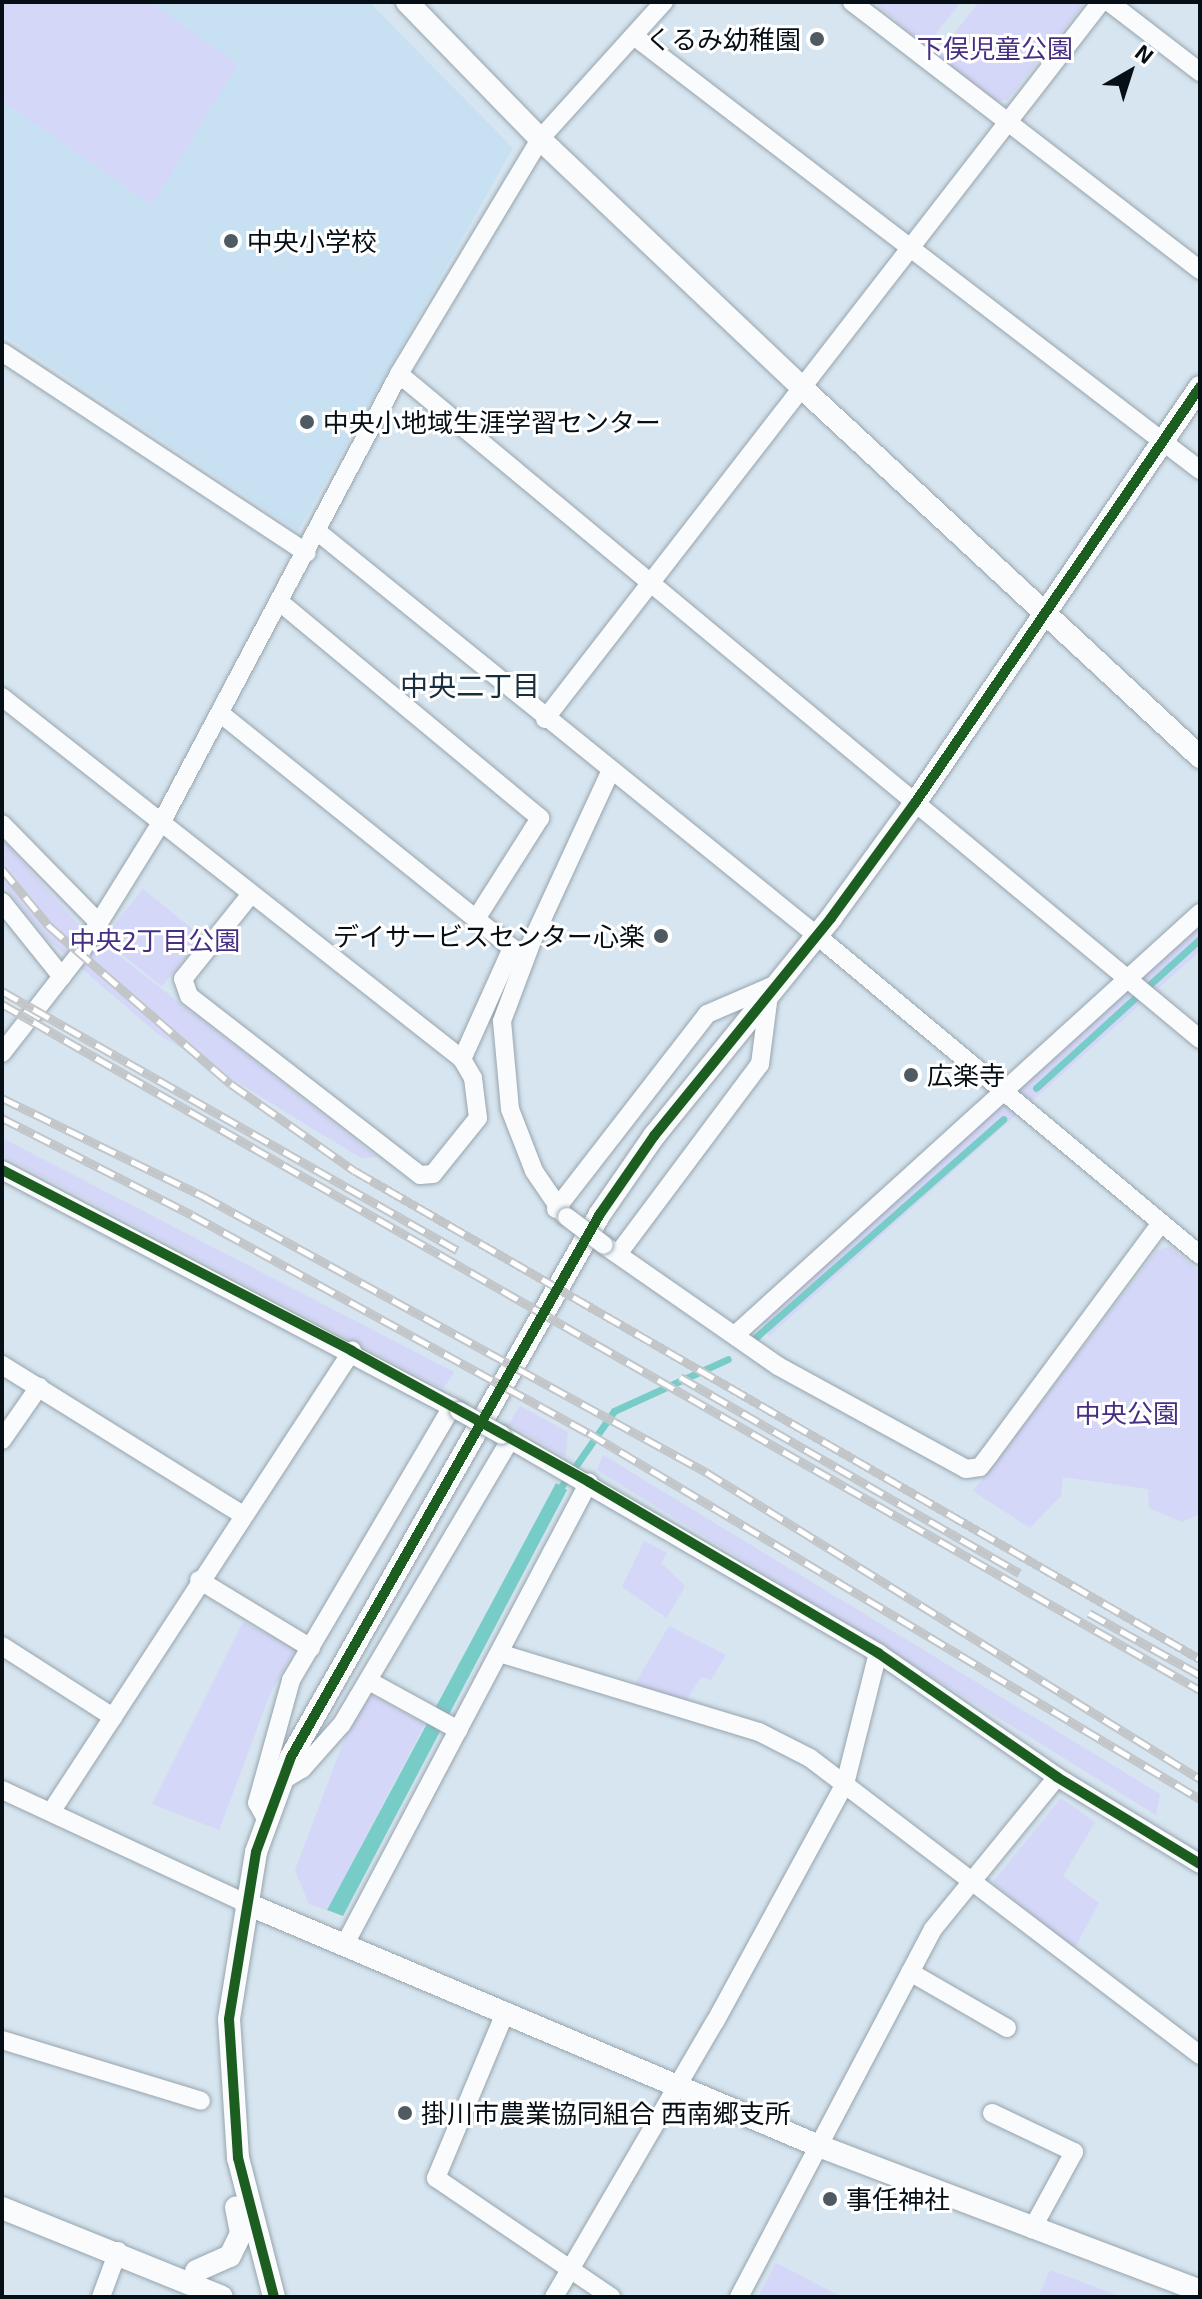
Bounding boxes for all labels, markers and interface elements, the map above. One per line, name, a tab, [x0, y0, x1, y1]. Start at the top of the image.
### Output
place label: くるみ幼稚園	[645, 23, 801, 55]
marker: くるみ幼稚園	[808, 30, 826, 48]
park label: 下俣児童公園	[917, 32, 1073, 64]
north arrow	[1090, 32, 1170, 112]
text: N	[1131, 38, 1159, 68]
place label: 中央小学校	[247, 225, 377, 257]
marker: 中央小学校	[222, 232, 240, 250]
place label: 中央小地域生涯学習センター	[323, 406, 661, 438]
marker: 中央小地域生涯学習センター	[298, 413, 316, 431]
district label: 中央二丁目	[400, 668, 540, 702]
place label: デイサービスセンター心楽	[333, 920, 645, 952]
park label: 中央2丁目公園	[70, 924, 240, 956]
marker: デイサービスセンター心楽	[652, 927, 670, 945]
place label: 広楽寺	[927, 1059, 1005, 1091]
marker: 広楽寺	[902, 1066, 920, 1084]
park label: 中央公園	[1075, 1397, 1179, 1429]
place label: 掛川市農業協同組合 西南郷支所	[421, 2097, 791, 2129]
marker: 掛川市農業協同組合 西南郷支所	[396, 2104, 414, 2122]
place label: 事任神社	[846, 2183, 950, 2215]
marker: 事任神社	[821, 2190, 839, 2208]

